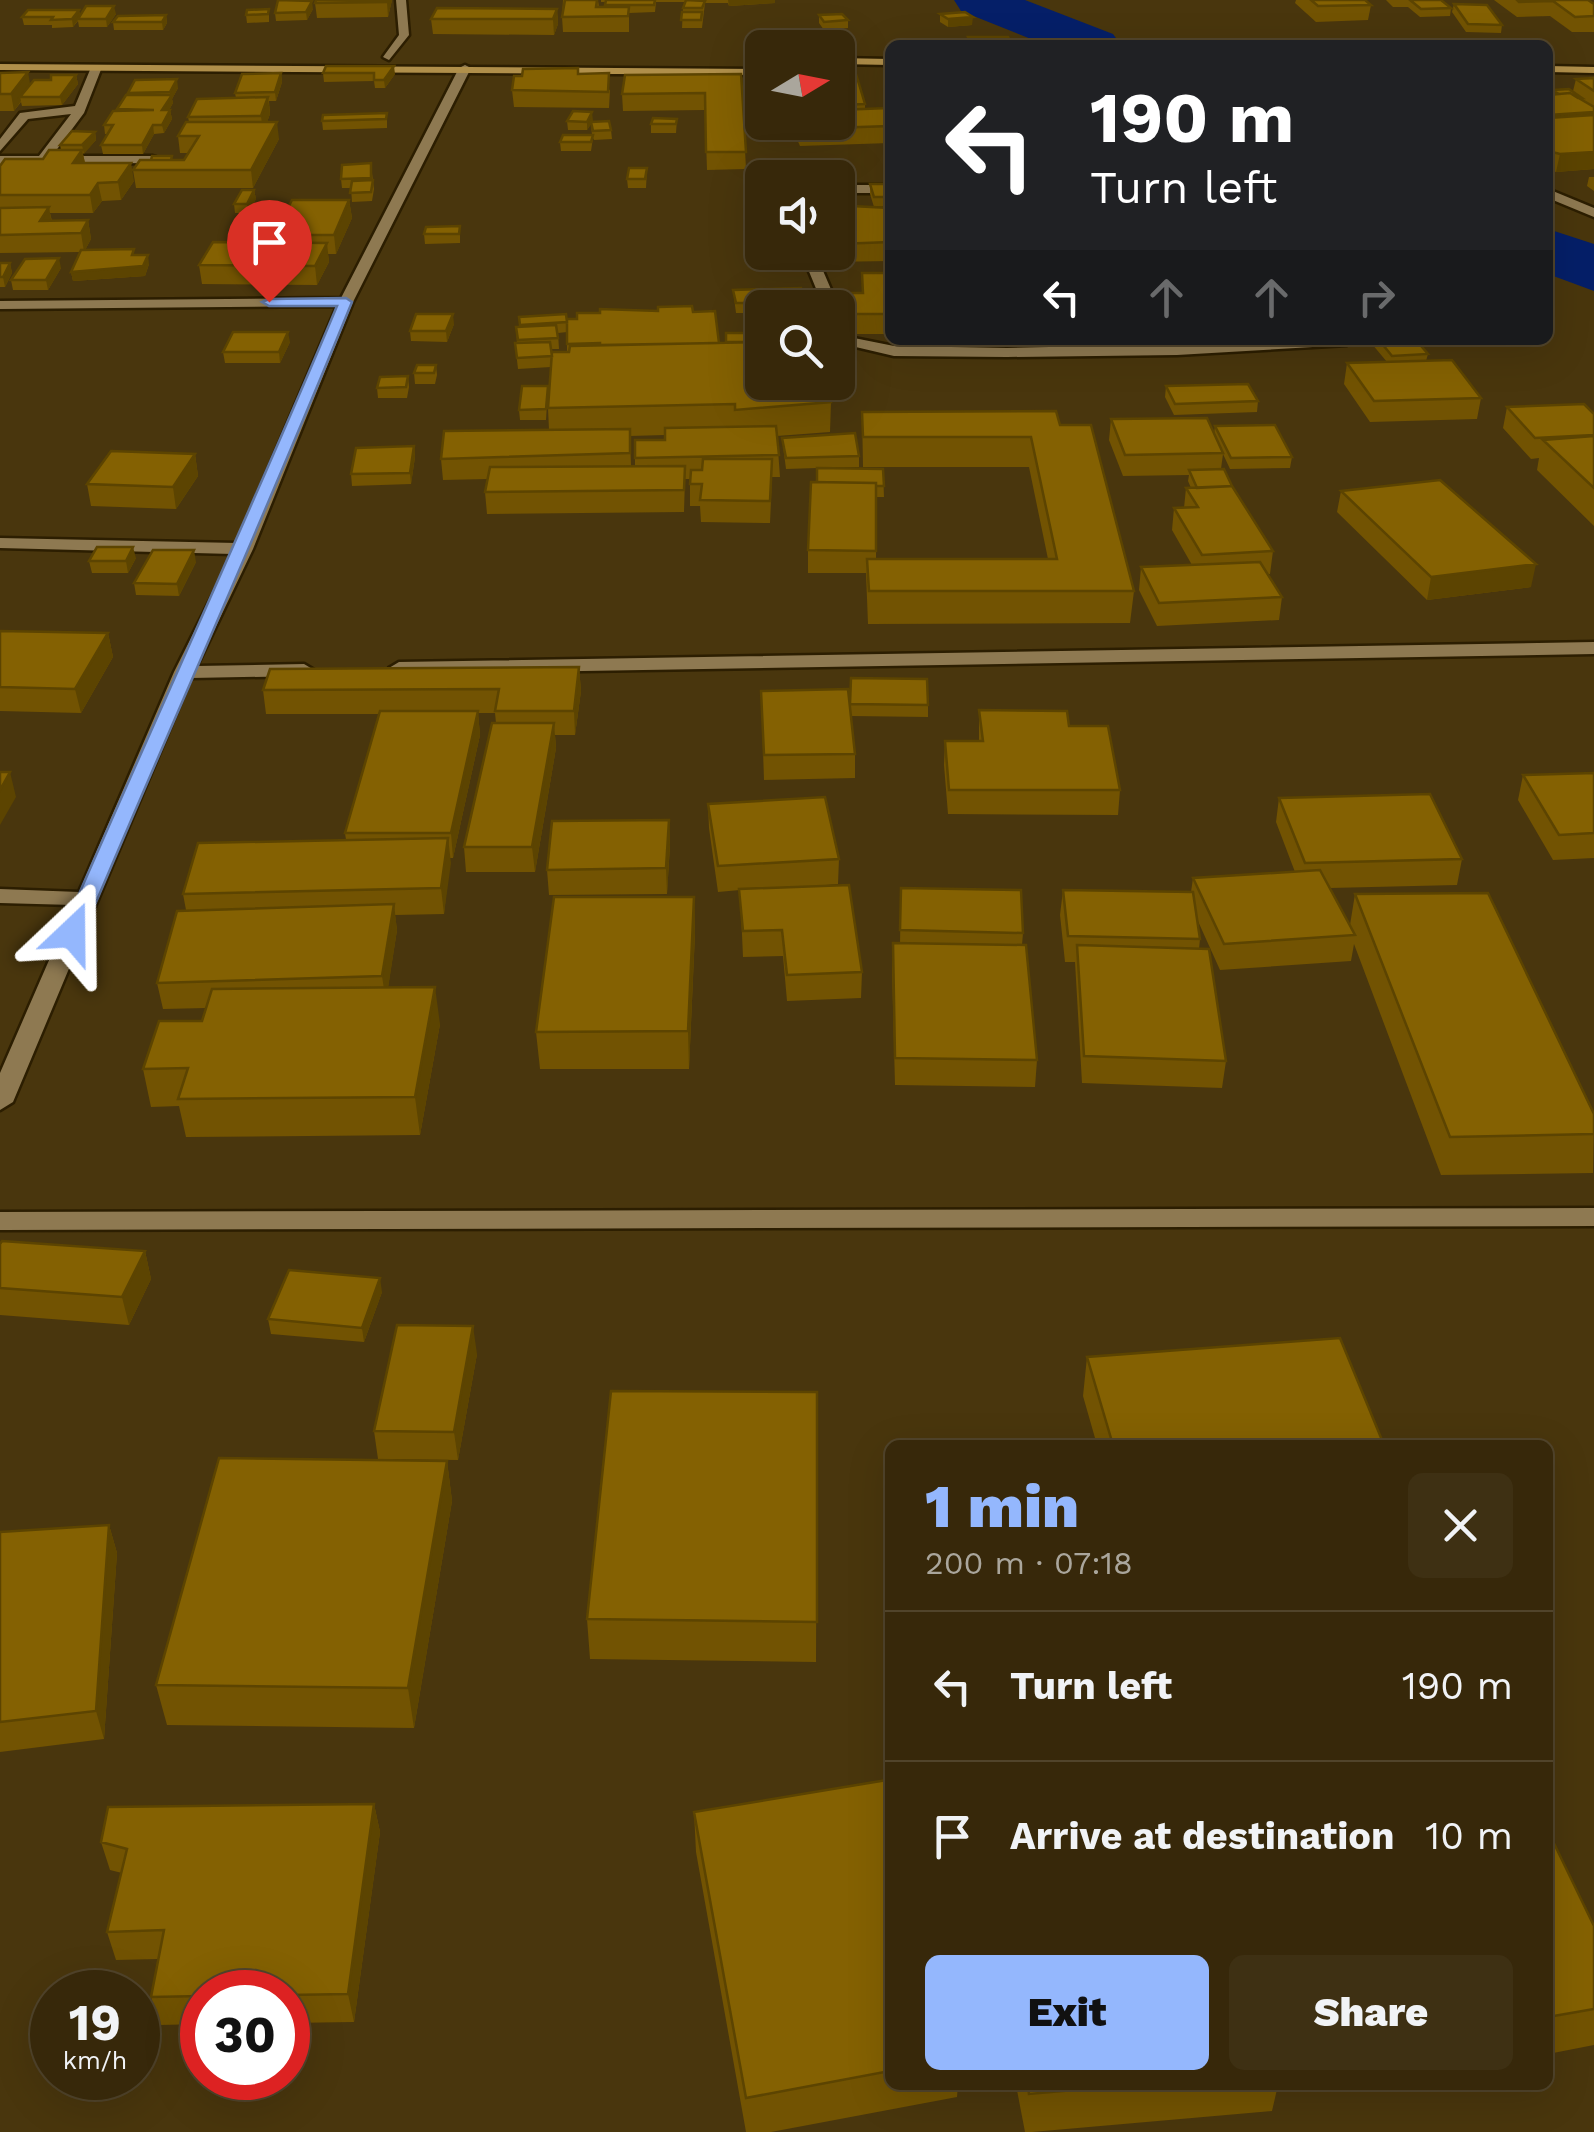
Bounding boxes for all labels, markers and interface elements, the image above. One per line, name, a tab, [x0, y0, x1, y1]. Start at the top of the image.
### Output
north arrow	[745, 30, 855, 140]
map controls	[745, 30, 855, 400]
text: 190 m	[1090, 77, 1294, 159]
icon: left	[925, 80, 1055, 210]
button: sound	[745, 160, 855, 270]
text: Turn left	[1090, 161, 1277, 214]
pin	[227, 200, 312, 303]
icon: arrive	[242, 215, 297, 270]
icon: left	[1034, 270, 1089, 325]
icon: ahead	[1139, 270, 1194, 325]
icon: ahead	[1244, 270, 1299, 325]
icon: right	[1349, 270, 1404, 325]
button: search	[745, 290, 855, 400]
position arrow	[20.0, 881, 124.0, 985]
text: 1 min	[925, 1471, 1079, 1542]
button: close	[1408, 1473, 1513, 1578]
text: 200 m · 07:18	[925, 1544, 1133, 1582]
icon: left	[925, 1659, 980, 1714]
text: Turn left	[1010, 1664, 1172, 1708]
text: 190 m	[1402, 1664, 1513, 1708]
icon: arrive	[925, 1809, 980, 1864]
text: Arrive at destination	[1010, 1814, 1395, 1858]
text: 10 m	[1425, 1814, 1513, 1858]
button: Exit	[925, 1955, 1209, 2070]
button: Share	[1229, 1955, 1513, 2070]
speed limit sign: 30	[180, 1970, 310, 2100]
text: 19	[69, 1993, 121, 2052]
text: km/h	[63, 2046, 127, 2075]

